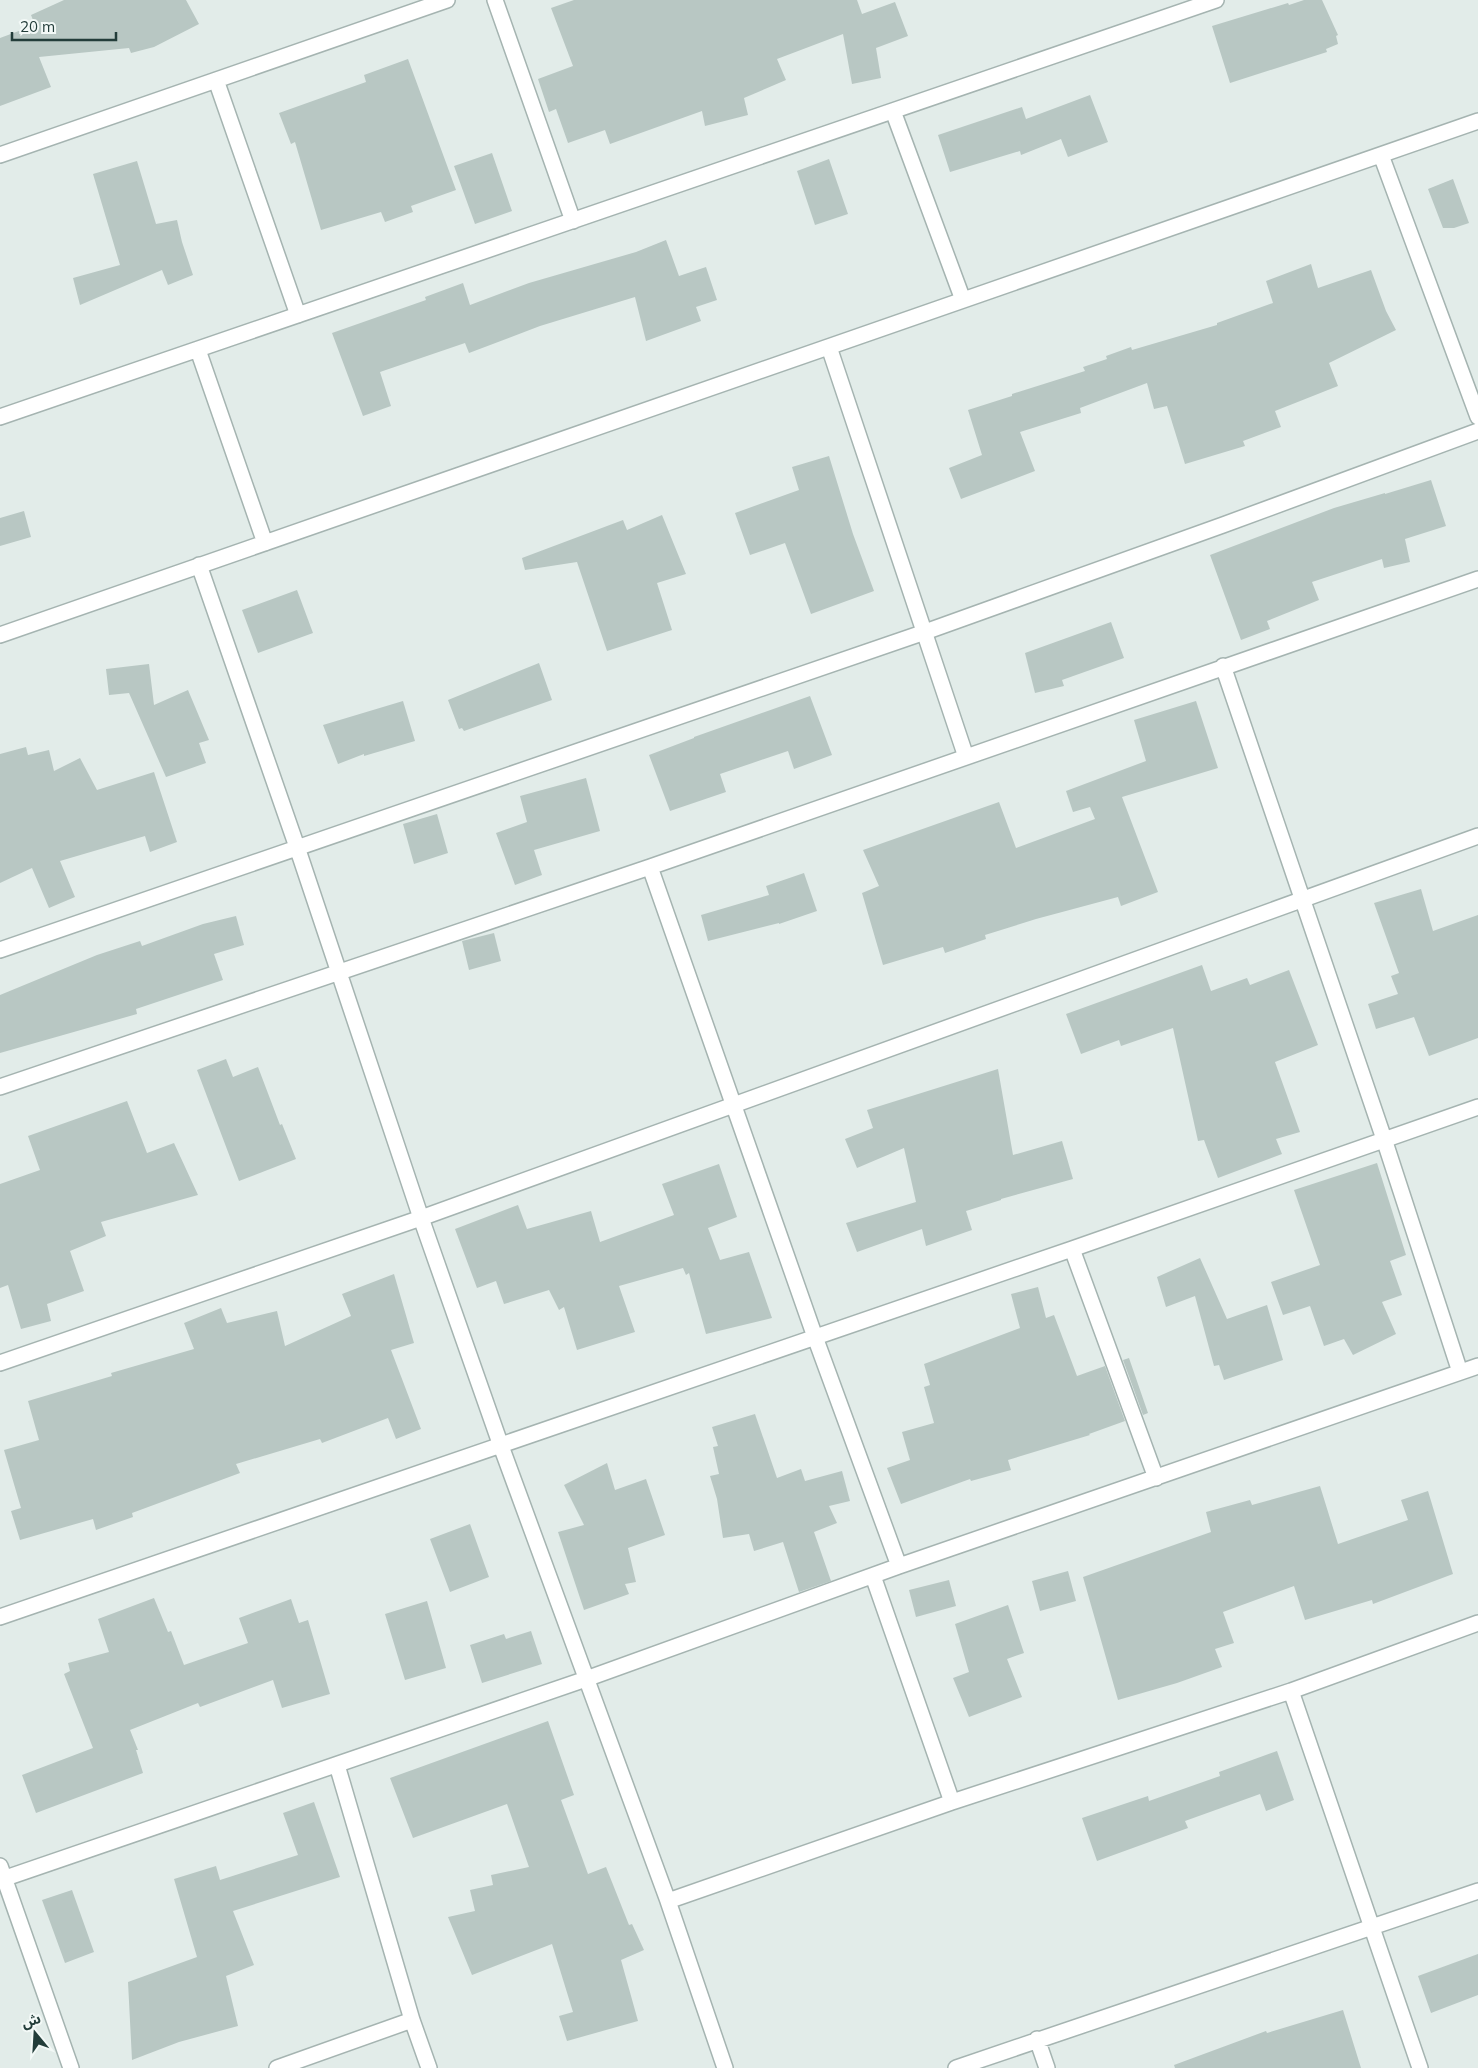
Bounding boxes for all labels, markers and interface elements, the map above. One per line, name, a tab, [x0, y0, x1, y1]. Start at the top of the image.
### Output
scale bar	[12, 10, 116, 42]
text: 20 m	[20, 17, 55, 36]
north arrow	[10, 2008, 60, 2058]
text: ش	[19, 2009, 43, 2032]

